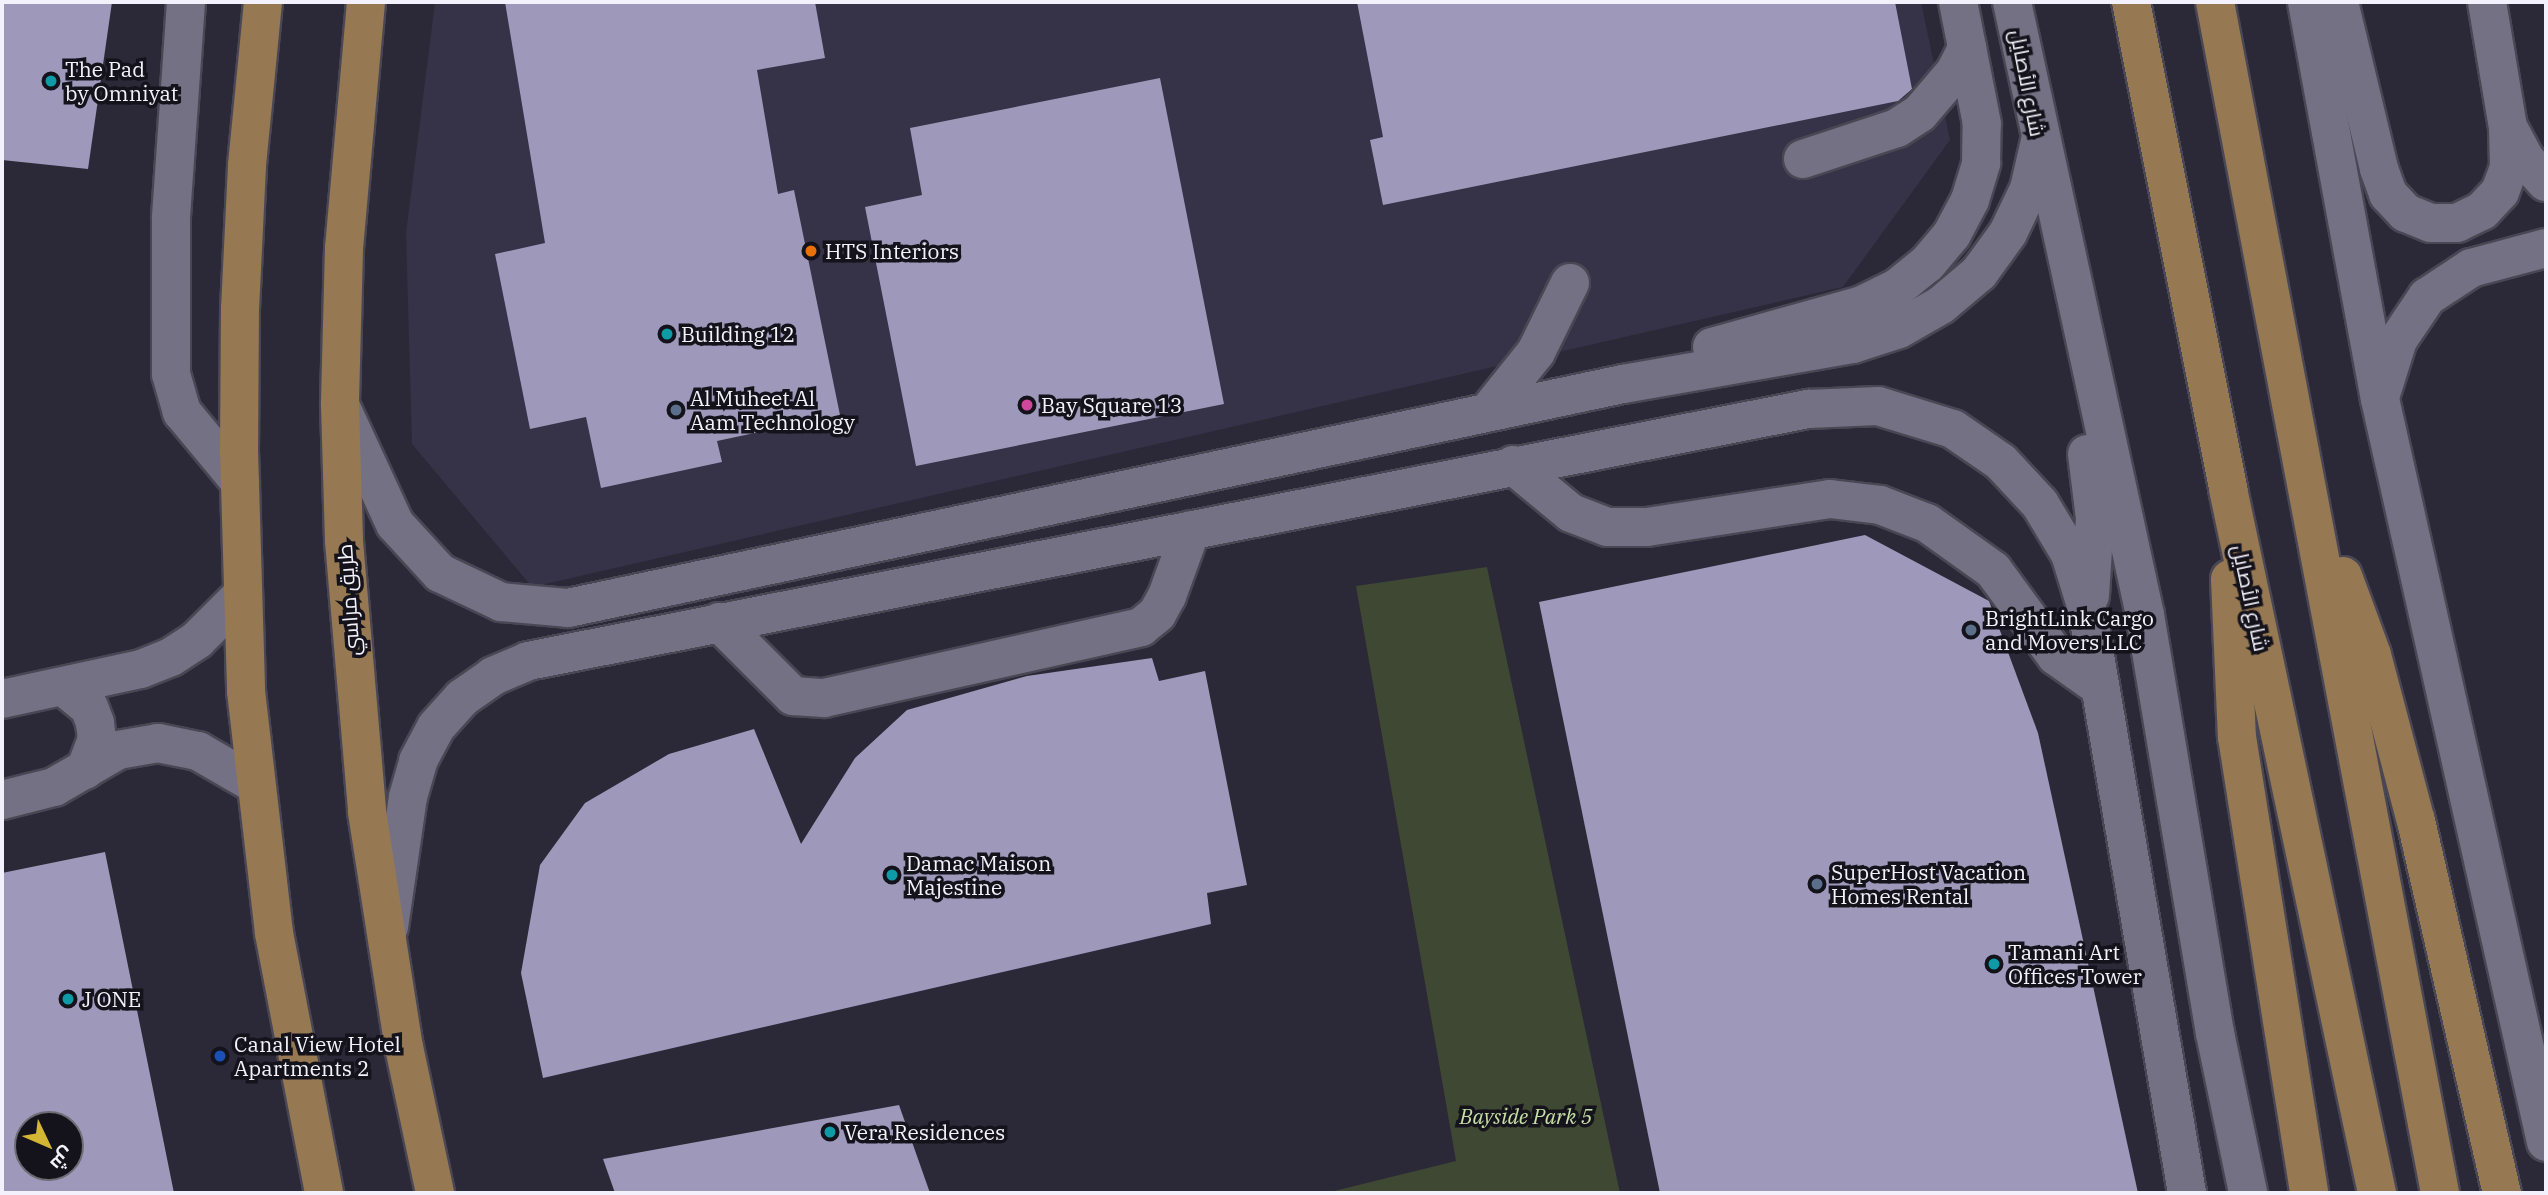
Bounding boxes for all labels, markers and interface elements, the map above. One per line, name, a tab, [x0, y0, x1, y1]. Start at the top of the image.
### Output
street label: شارع الأصايل	[2005, 27, 2051, 139]
place label: The Pad by Omniyat	[65, 56, 178, 106]
marker: The Pad by Omniyat	[43, 73, 59, 89]
place label: HTS Interiors	[825, 238, 959, 264]
marker: HTS Interiors	[803, 243, 819, 259]
place label: Building 12	[681, 321, 795, 347]
marker: Building 12	[659, 326, 675, 342]
place label: Al Muheet Al Aam Technology	[690, 385, 855, 435]
place label: Bay Square 13	[1041, 392, 1182, 418]
marker: Bay Square 13	[1019, 397, 1035, 413]
marker: Al Muheet Al Aam Technology	[668, 402, 684, 418]
street label: شارع الأصايل	[2227, 542, 2275, 654]
street label: طريق مراسي	[332, 543, 364, 657]
place label: BrightLink Cargo and Movers LLC	[1985, 605, 2154, 655]
marker: BrightLink Cargo and Movers LLC	[1963, 622, 1979, 638]
place label: Damac Maison Majestine	[906, 850, 1051, 900]
place label: SuperHost Vacation Homes Rental	[1831, 859, 2026, 909]
marker: Damac Maison Majestine	[884, 867, 900, 883]
marker: SuperHost Vacation Homes Rental	[1809, 876, 1825, 892]
place label: Tamani Art Offices Tower	[2008, 939, 2142, 989]
marker: Tamani Art Offices Tower	[1986, 956, 2002, 972]
place label: J ONE	[82, 986, 141, 1012]
marker: J ONE	[60, 991, 76, 1007]
place label: Canal View Hotel Apartments 2	[234, 1031, 401, 1081]
marker: Canal View Hotel Apartments 2	[212, 1048, 228, 1064]
park label: Bayside Park 5	[1460, 1103, 1592, 1129]
north arrow	[14, 1111, 84, 1181]
place label: Vera Residences	[844, 1119, 1005, 1145]
marker: Vera Residences	[822, 1124, 838, 1140]
text: ش	[46, 1142, 80, 1176]

